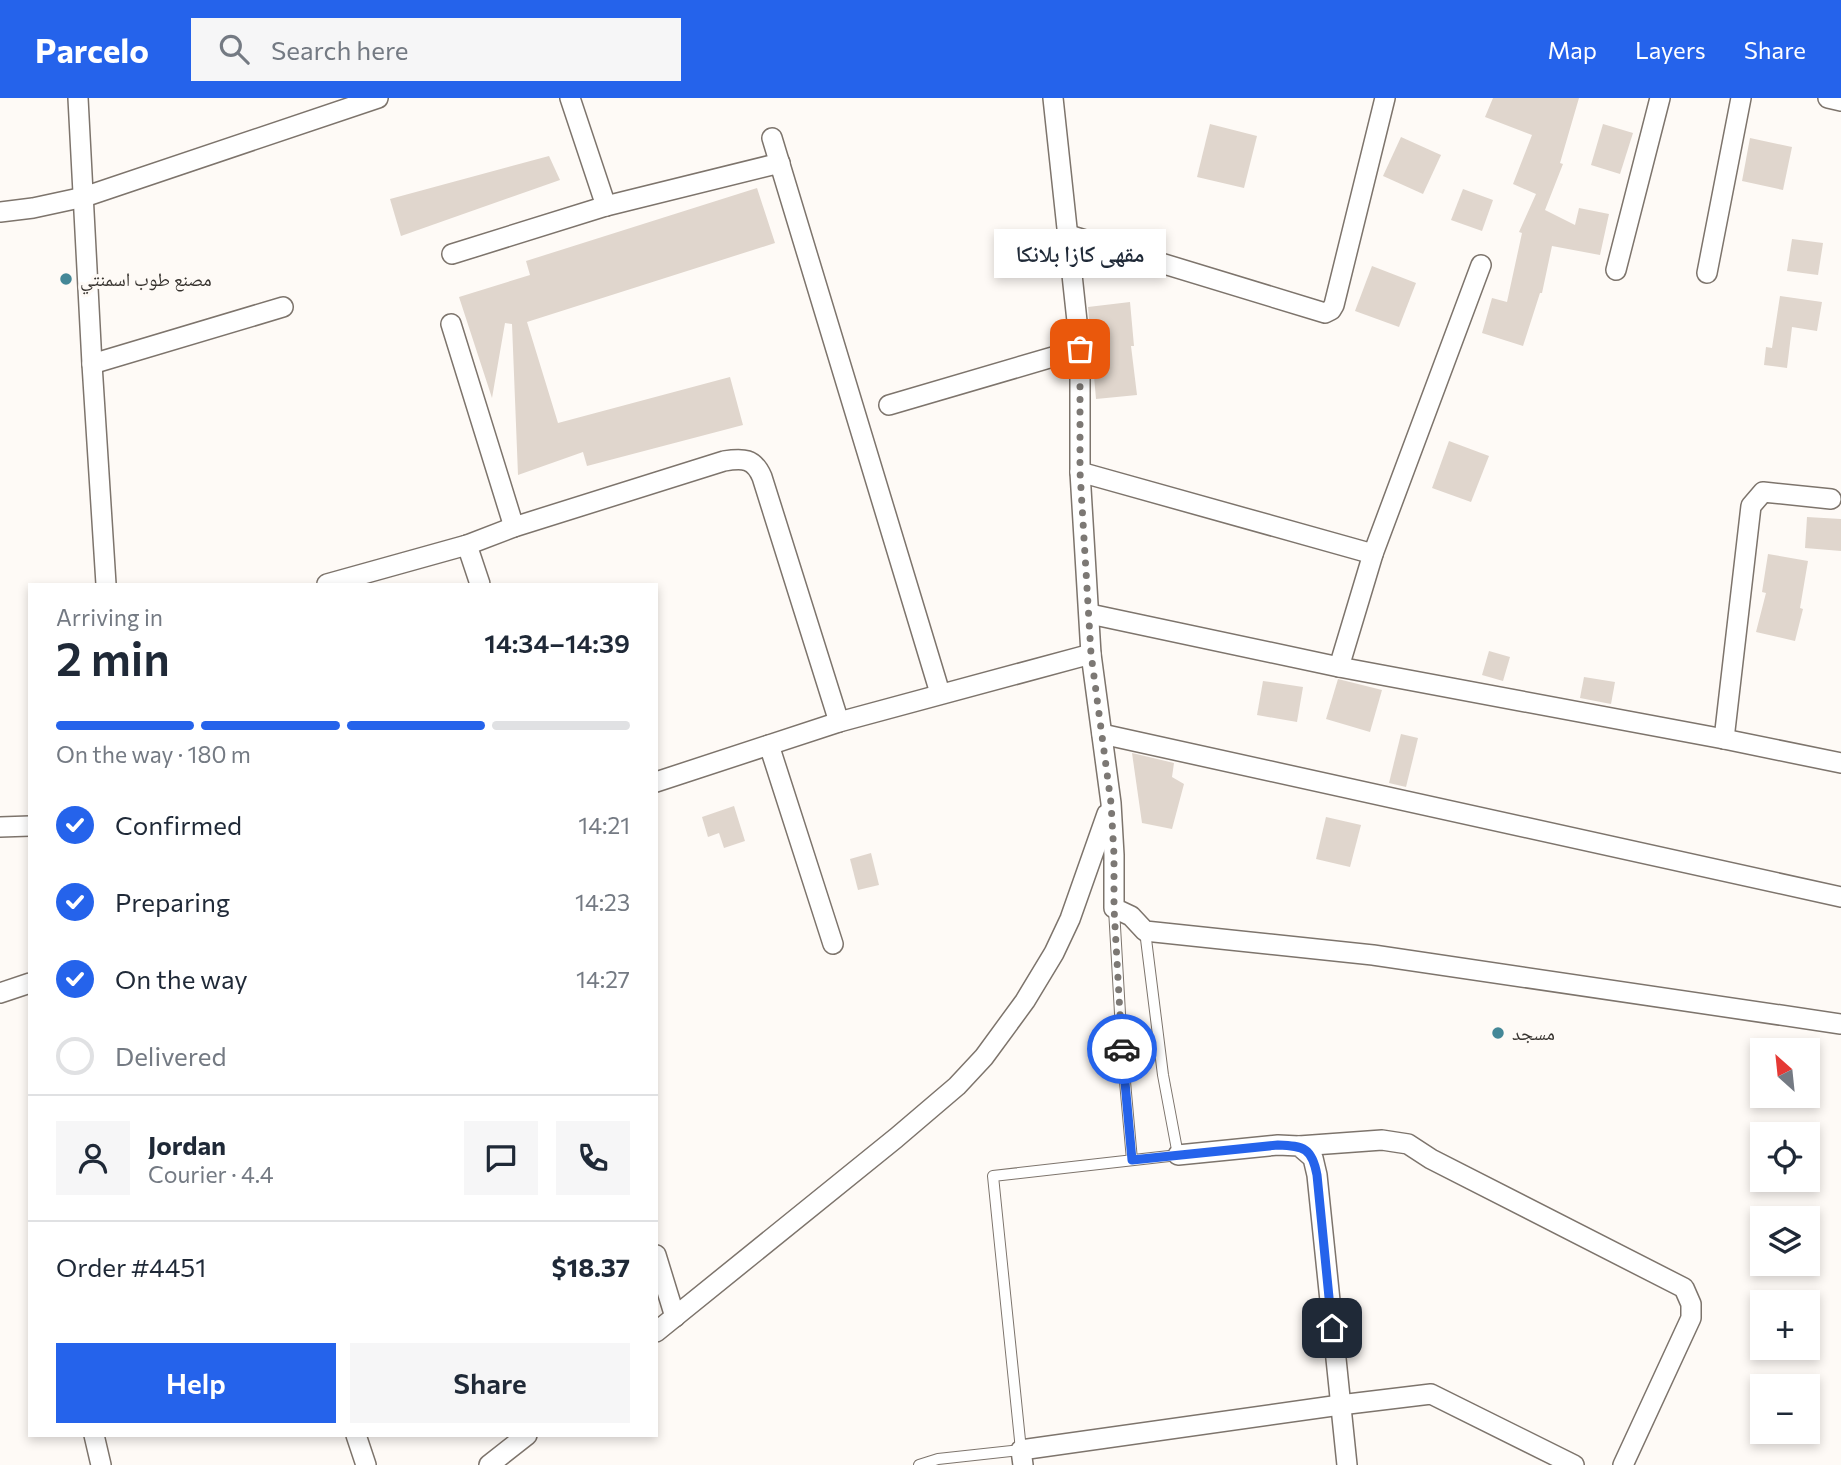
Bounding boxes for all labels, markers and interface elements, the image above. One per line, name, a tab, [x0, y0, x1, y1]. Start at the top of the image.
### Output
search box	[191, 18, 681, 81]
text: Parcelo	[35, 29, 149, 70]
icon: search	[215, 30, 253, 68]
text: Search here	[271, 34, 409, 65]
text: Map	[1548, 35, 1597, 64]
text: Layers	[1635, 35, 1706, 64]
text: Share	[1744, 35, 1806, 64]
callout: مقهى كازا بلانكا	[994, 230, 1166, 279]
text: مقهى كازا بلانكا	[1016, 239, 1144, 267]
place label: مصنع طوب اسمنتي	[80, 267, 212, 295]
marker: مصنع طوب اسمنتي	[58, 271, 74, 287]
pin	[1050, 319, 1110, 379]
icon: bag	[1061, 330, 1099, 368]
text: Arriving in	[56, 603, 163, 631]
text: 14:34–14:39	[484, 627, 630, 658]
text: 2 min	[56, 629, 170, 685]
text: On the way · 180 m	[56, 740, 251, 768]
icon: check	[56, 806, 94, 844]
text: Confirmed	[115, 809, 242, 840]
text: 14:21	[578, 811, 630, 839]
icon: check	[56, 883, 94, 921]
text: Preparing	[115, 886, 230, 917]
text: 14:23	[575, 888, 630, 916]
icon: check	[56, 960, 94, 998]
text: On the way	[115, 963, 248, 994]
text: 14:27	[576, 965, 630, 993]
courier	[1087, 1014, 1157, 1084]
place label: مسجد	[1512, 1021, 1555, 1044]
marker: مسجد	[1490, 1025, 1506, 1041]
icon: car	[1103, 1030, 1141, 1068]
north arrow	[1750, 1038, 1820, 1108]
map controls	[1750, 1038, 1820, 1444]
text: Delivered	[115, 1040, 226, 1071]
button: person	[56, 1121, 130, 1195]
button: chat	[464, 1121, 538, 1195]
button: phone	[556, 1121, 630, 1195]
button: locate	[1750, 1122, 1820, 1192]
text: Jordan	[148, 1129, 226, 1160]
text: Courier · 4.4	[148, 1160, 274, 1188]
button: layers	[1750, 1206, 1820, 1276]
text: Order #4451	[56, 1251, 206, 1282]
text: $18.37	[552, 1251, 630, 1282]
button: +	[1750, 1290, 1820, 1360]
pin	[1302, 1298, 1362, 1358]
icon: home	[1313, 1309, 1351, 1347]
button: Help	[56, 1343, 336, 1423]
button: Share	[350, 1343, 630, 1423]
button: −	[1750, 1374, 1820, 1444]

